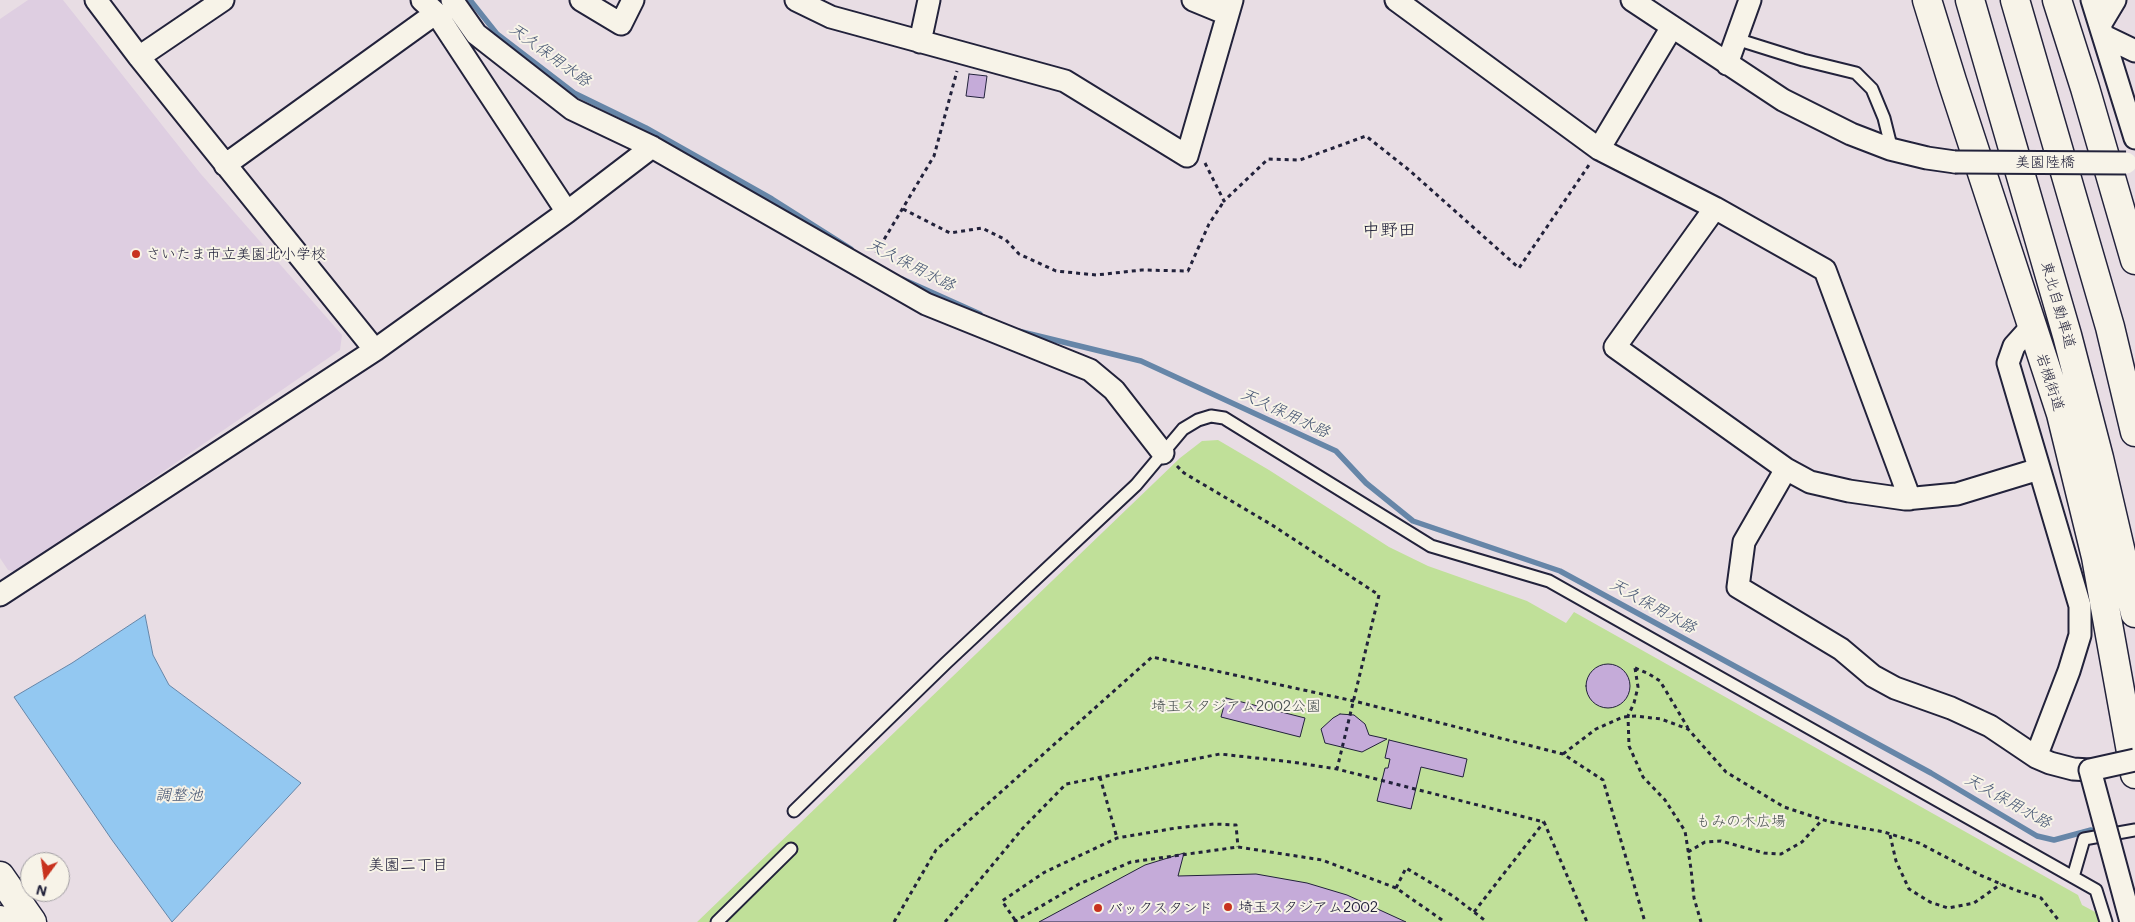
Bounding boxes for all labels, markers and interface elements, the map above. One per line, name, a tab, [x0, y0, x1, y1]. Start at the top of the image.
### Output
water label: 天久保用水路	[506, 19, 594, 91]
street label: 美園陸橋	[2015, 153, 2075, 171]
district label: 中野田	[1362, 219, 1416, 241]
water label: 天久保用水路	[864, 235, 958, 295]
place label: さいたま市立美園北小学校	[146, 245, 326, 263]
marker: さいたま市立美園北小学校	[130, 248, 142, 260]
street label: 東北自動車道	[2037, 259, 2079, 351]
street label: 岩槻街道	[2032, 351, 2068, 413]
water label: 天久保用水路	[1237, 384, 1333, 442]
water label: 天久保用水路	[1606, 574, 1700, 638]
park label: 埼玉スタジアム2002公園	[1151, 697, 1321, 715]
water label: 天久保用水路	[1961, 769, 2055, 833]
water label: 調整池	[155, 785, 203, 805]
park label: もみの木広場	[1696, 812, 1786, 830]
north arrow	[20, 852, 70, 902]
district label: 美園二丁目	[368, 855, 448, 875]
text: N	[34, 881, 49, 902]
place label: 埼玉スタジアム2002	[1238, 898, 1378, 916]
place label: バックスタンド	[1108, 899, 1213, 917]
marker: 埼玉スタジアム2002	[1222, 901, 1234, 913]
marker: バックスタンド	[1092, 902, 1104, 914]

